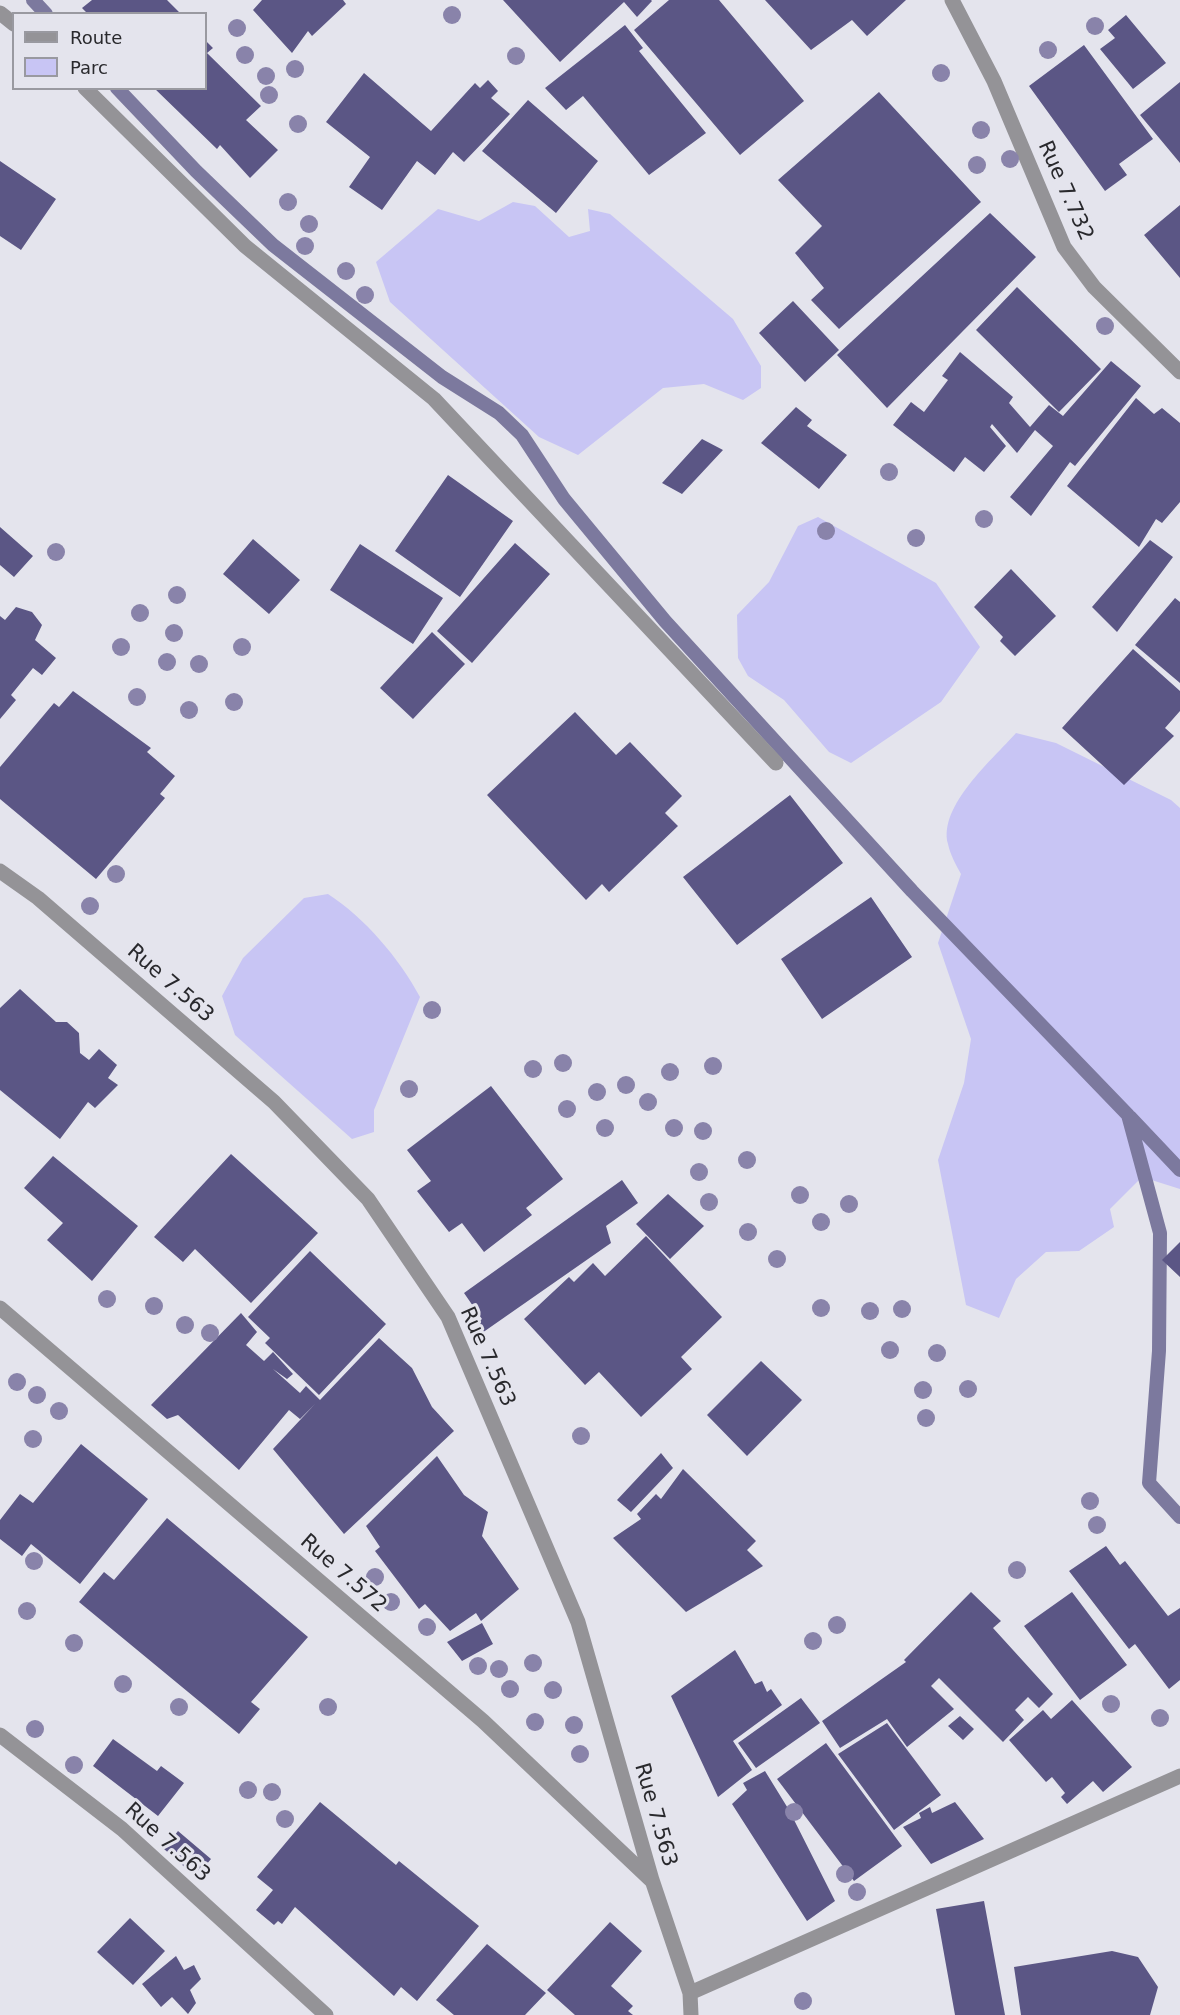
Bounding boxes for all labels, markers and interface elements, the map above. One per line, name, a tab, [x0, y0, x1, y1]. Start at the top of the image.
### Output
legend	[12, 12, 207, 90]
text: Route	[70, 27, 122, 48]
text: Parc	[70, 57, 108, 78]
street label: Rue 7.732	[1032, 137, 1098, 245]
street label: Rue 7.563	[121, 939, 219, 1029]
street label: Rue 7.563	[454, 1303, 520, 1411]
street label: Rue 7.572	[294, 1529, 392, 1619]
street label: Rue 7.563	[628, 1760, 682, 1870]
street label: Rue 7.563	[119, 1798, 215, 1888]

